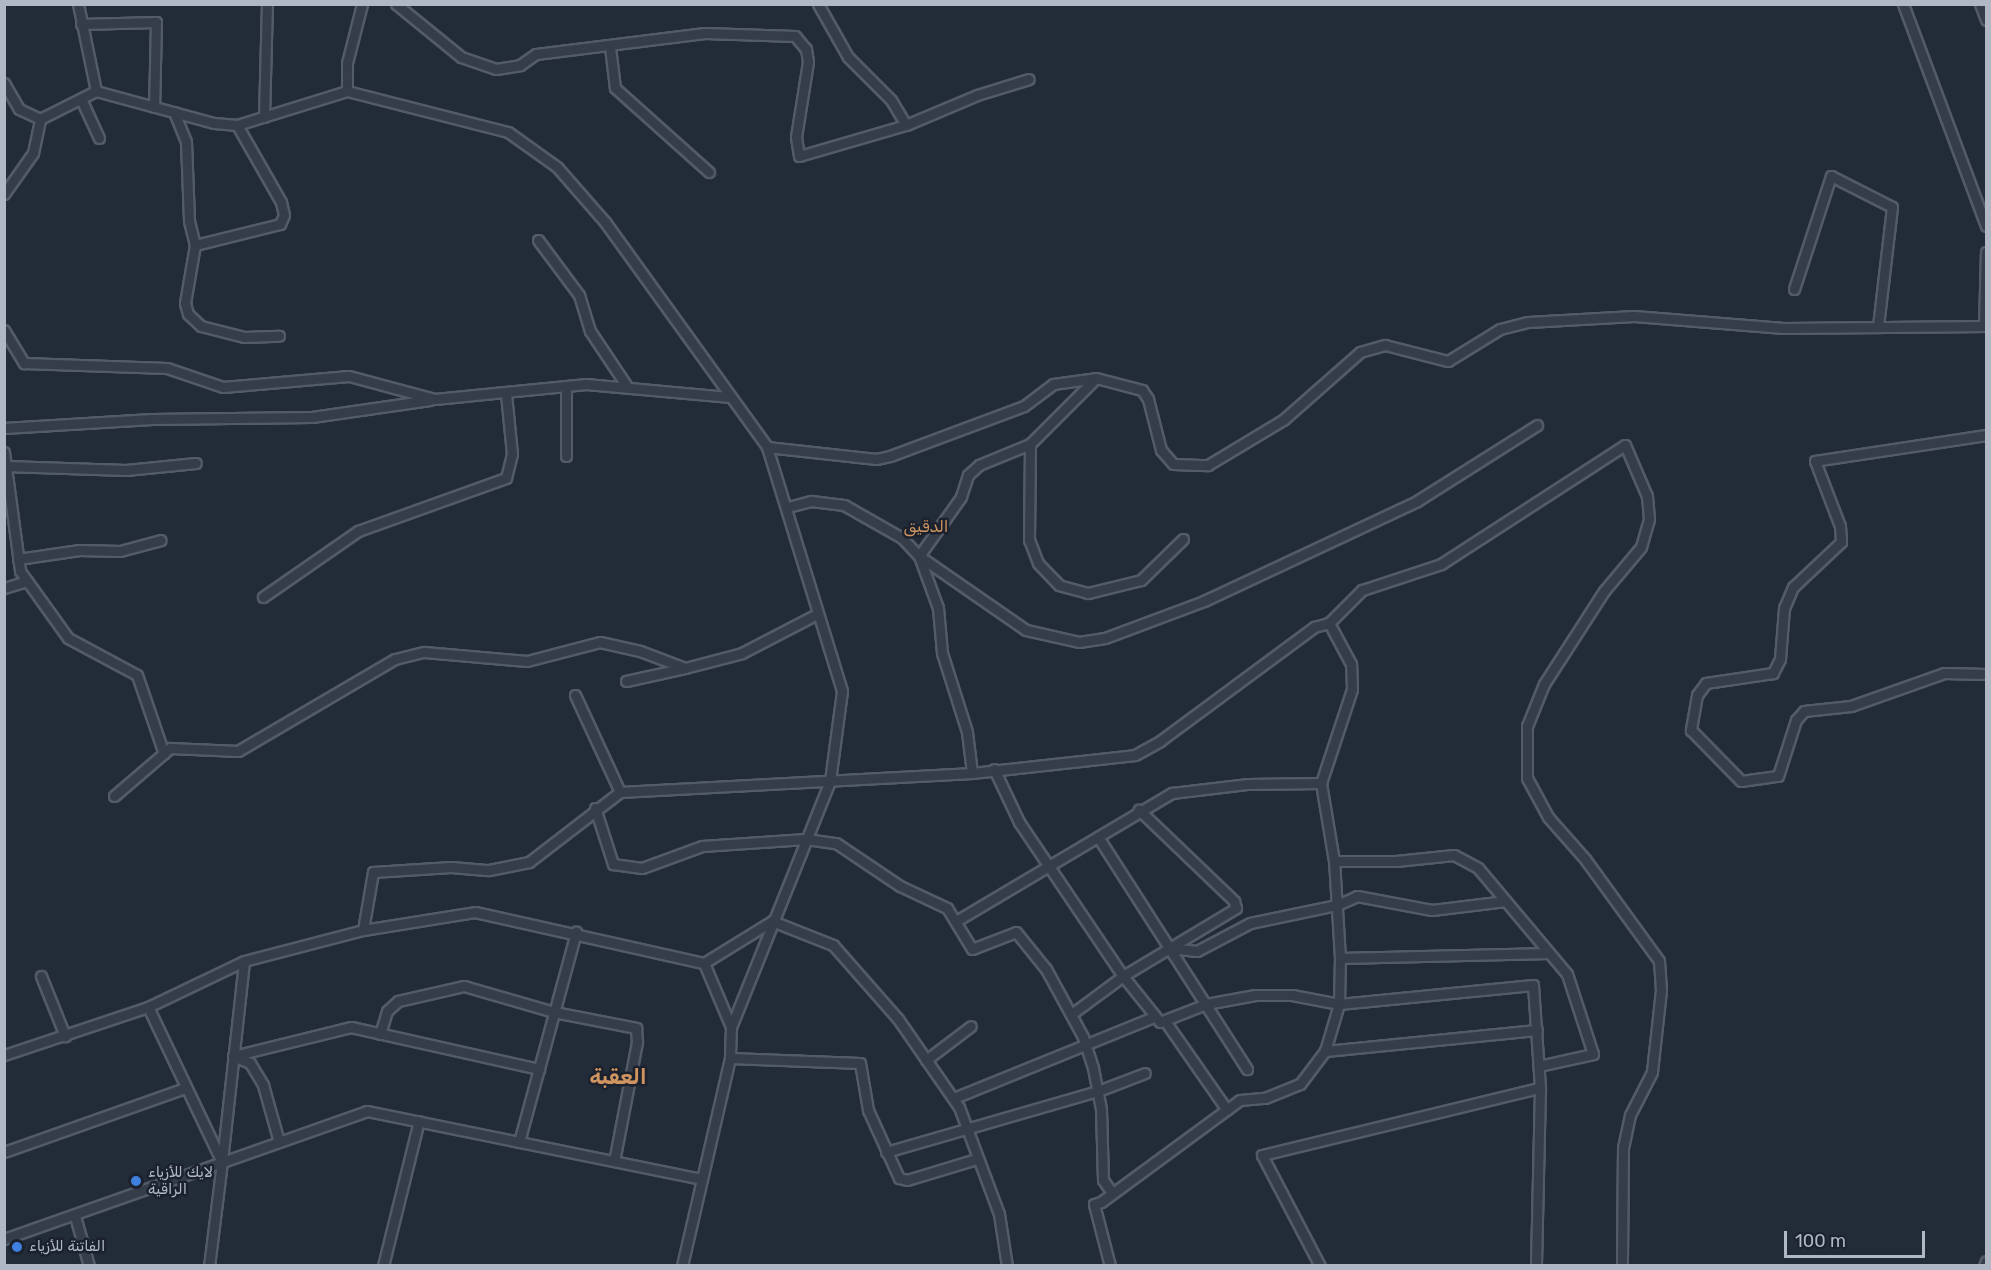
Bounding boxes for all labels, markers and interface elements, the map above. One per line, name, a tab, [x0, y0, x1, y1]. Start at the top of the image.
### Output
district label: الدقيق	[904, 517, 948, 537]
district label: العقبة	[590, 1064, 646, 1090]
place label: لايك للأزياء الراقية	[148, 1163, 213, 1198]
marker: لايك للأزياء الراقية	[129, 1174, 143, 1188]
scale bar	[1787, 1219, 1928, 1257]
text: 100 m	[1795, 1230, 1846, 1252]
place label: الفاتنة للأزياء	[29, 1238, 105, 1256]
marker: الفاتنة للأزياء	[10, 1240, 24, 1254]

